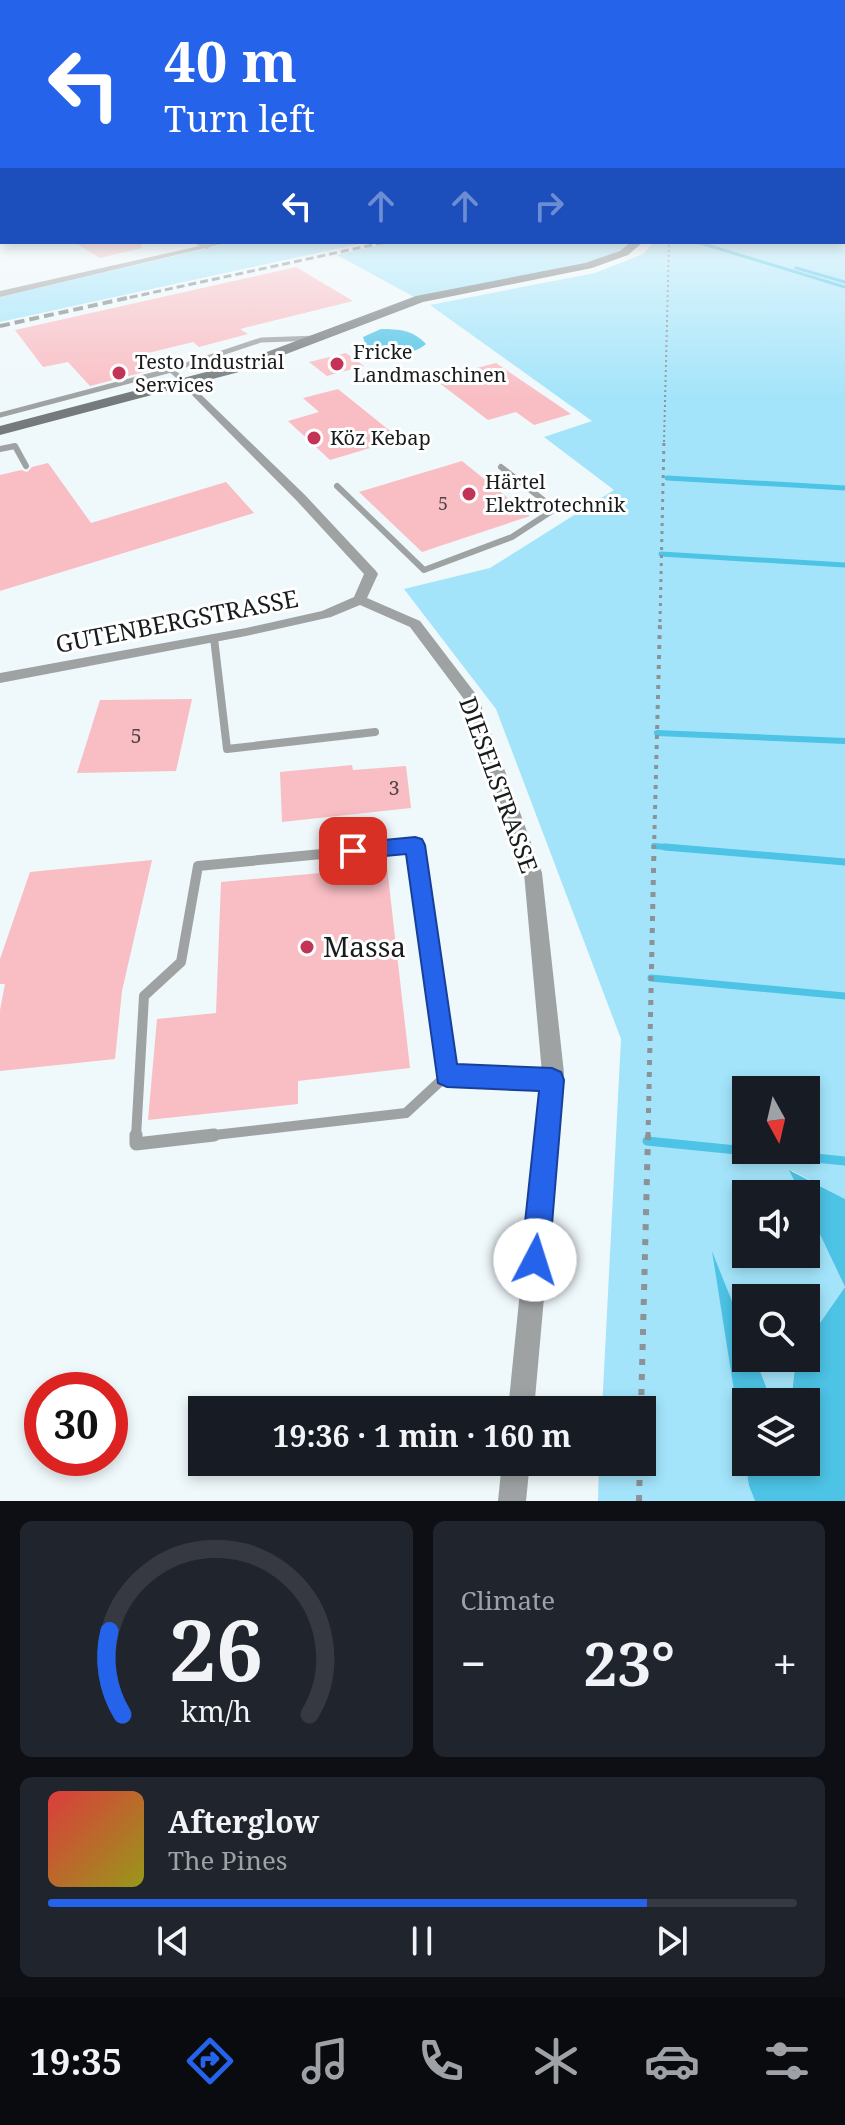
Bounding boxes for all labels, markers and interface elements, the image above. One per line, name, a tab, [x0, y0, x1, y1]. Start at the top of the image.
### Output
text: 40 m	[164, 22, 297, 98]
icon: left	[32, 32, 136, 136]
text: Turn left	[164, 94, 315, 143]
icon: left	[275, 184, 319, 228]
icon: ahead	[359, 184, 403, 228]
icon: ahead	[443, 184, 487, 228]
icon: right	[527, 184, 571, 228]
place label: Fricke Landmaschinen	[353, 338, 507, 388]
place label: Testo Industrial Services	[135, 348, 284, 398]
marker: Fricke Landmaschinen	[328, 355, 346, 373]
marker: Testo Industrial Services	[110, 364, 128, 382]
place label: Köz Kebap	[330, 424, 431, 451]
marker: Köz Kebap	[305, 429, 323, 447]
place label: Härtel Elektrotechnik	[485, 468, 626, 518]
marker: Härtel Elektrotechnik	[460, 485, 478, 503]
house number: 5	[438, 491, 448, 515]
street label: GUTENBERGSTRASSE	[53, 581, 301, 660]
street label: DIESELSTRASSE	[452, 692, 547, 877]
house number: 5	[130, 722, 142, 749]
house number: 3	[388, 774, 400, 801]
pin	[319, 817, 387, 885]
icon: arrive	[331, 829, 375, 873]
place label: Massa	[323, 927, 406, 965]
marker: Massa	[298, 938, 316, 956]
north arrow	[732, 1076, 820, 1164]
map controls	[732, 1076, 820, 1476]
button: sound	[732, 1180, 820, 1268]
position arrow	[493, 1218, 577, 1302]
button: search	[732, 1284, 820, 1372]
speed limit sign: 30	[24, 1372, 128, 1476]
button: layers	[732, 1388, 820, 1476]
text: 19:36 · 1 min · 160 m	[273, 1415, 571, 1456]
text: Climate	[461, 1582, 555, 1618]
text: 26	[169, 1592, 263, 1705]
text: 23°	[583, 1622, 675, 1704]
text: −	[461, 1633, 486, 1693]
text: +	[772, 1633, 797, 1693]
text: km/h	[181, 1691, 251, 1730]
text: Afterglow	[168, 1801, 319, 1842]
text: The Pines	[168, 1842, 288, 1878]
icon: previous	[151, 1919, 195, 1963]
icon: pause	[400, 1919, 444, 1963]
icon: next	[650, 1919, 694, 1963]
icon: directions	[182, 2033, 238, 2089]
icon: music	[297, 2033, 353, 2089]
icon: phone	[413, 2033, 469, 2089]
icon: climate	[528, 2033, 584, 2089]
icon: car	[644, 2033, 700, 2089]
icon: filters	[759, 2033, 815, 2089]
text: 19:35	[30, 2037, 122, 2086]

